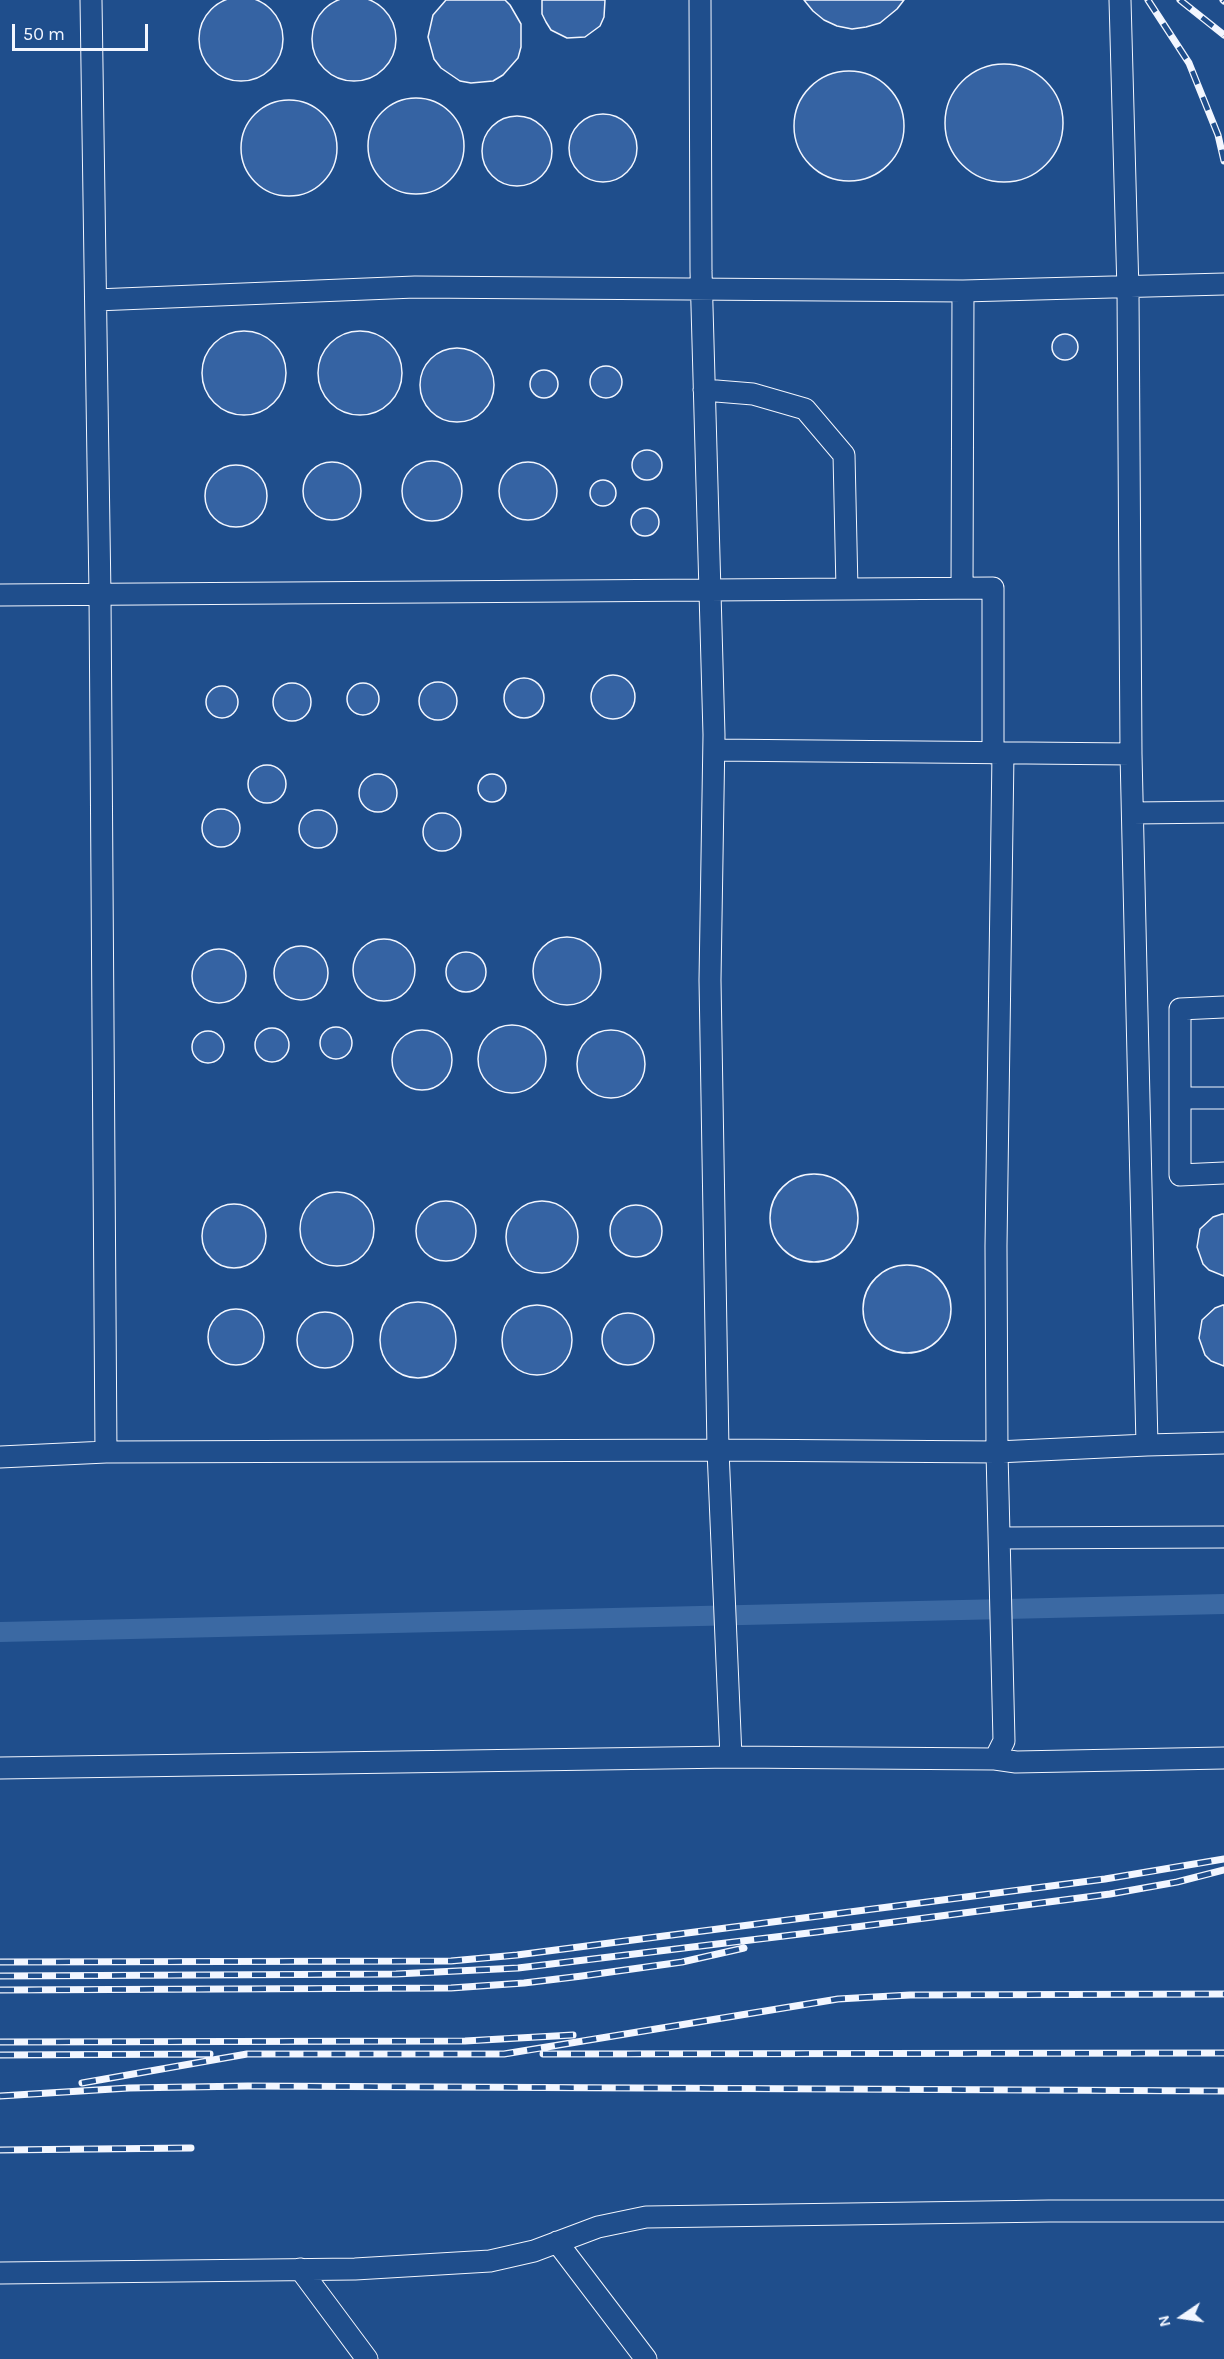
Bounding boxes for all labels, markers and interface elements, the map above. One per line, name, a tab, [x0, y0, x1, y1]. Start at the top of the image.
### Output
scale bar	[15, 12, 152, 50]
text: 50 m	[23, 23, 65, 45]
north arrow	[1152, 2287, 1212, 2347]
text: N	[1153, 2313, 1175, 2329]

